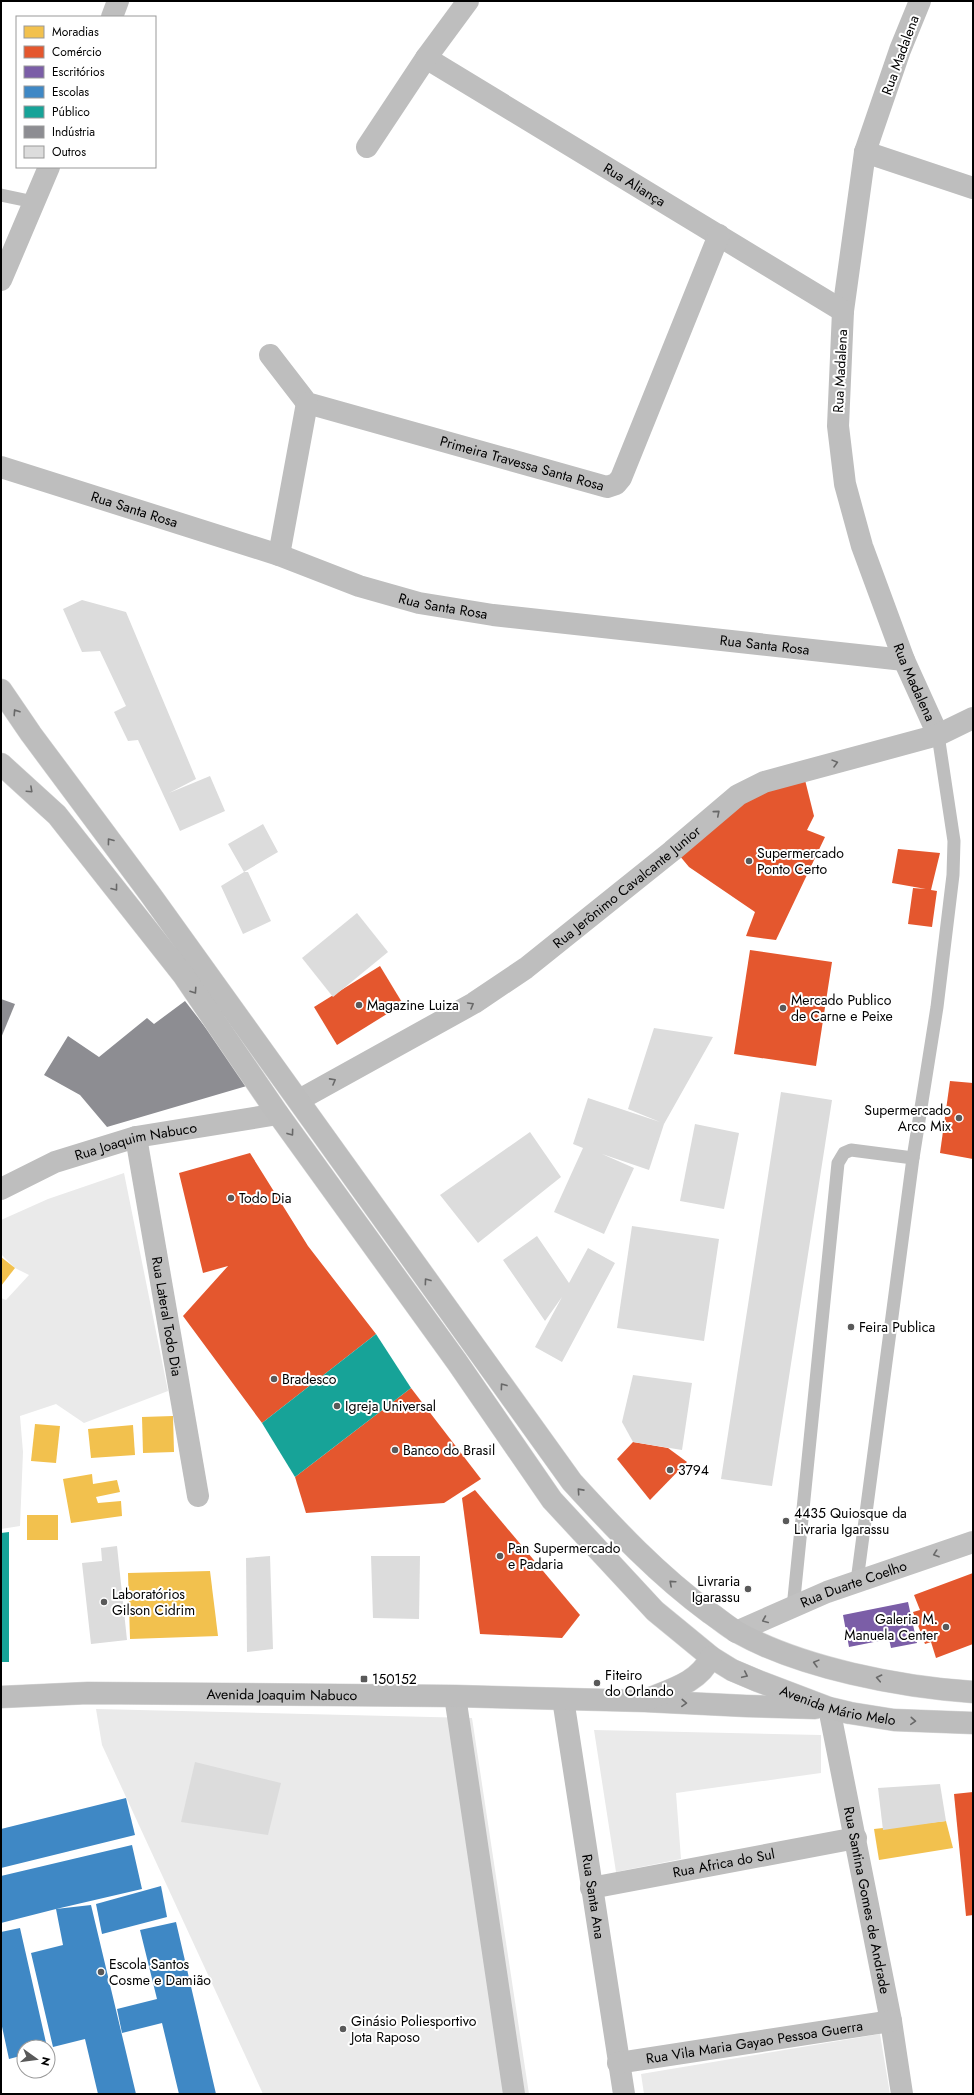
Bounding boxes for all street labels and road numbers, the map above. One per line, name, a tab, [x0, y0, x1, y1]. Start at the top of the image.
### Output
street label: Rua Madalena	[876, 12, 924, 98]
street label: Rua Aliança	[600, 158, 670, 211]
street label: Rua Madalena	[828, 329, 852, 413]
street label: Primeira Travessa Santa Rosa	[438, 431, 607, 496]
street label: Rua Santa Rosa	[88, 486, 180, 532]
street label: Rua Santa Rosa	[396, 588, 489, 624]
street label: Rua Santa Rosa	[719, 630, 811, 660]
street label: Rua Madalena	[889, 640, 940, 724]
street label: Rua Jerônimo Cavalcante Junior	[548, 821, 705, 953]
street label: Rua Joaquim Nabuco	[72, 1117, 199, 1165]
street label: Rua Lateral Todo Dia	[147, 1255, 187, 1378]
street label: Rua Duarte Coelho	[797, 1555, 910, 1613]
street label: Avenida Mário Melo	[777, 1680, 898, 1730]
street label: Avenida Joaquim Nabuco	[206, 1684, 358, 1705]
street label: Rua Santina Gomes de Andrade	[839, 1805, 895, 1996]
street label: Rua Africa do Sul	[671, 1844, 776, 1882]
street label: Rua Santa Ana	[577, 1853, 610, 1940]
street label: Rua Vila Maria Gayao Pessoa Guerra	[645, 2015, 864, 2069]

